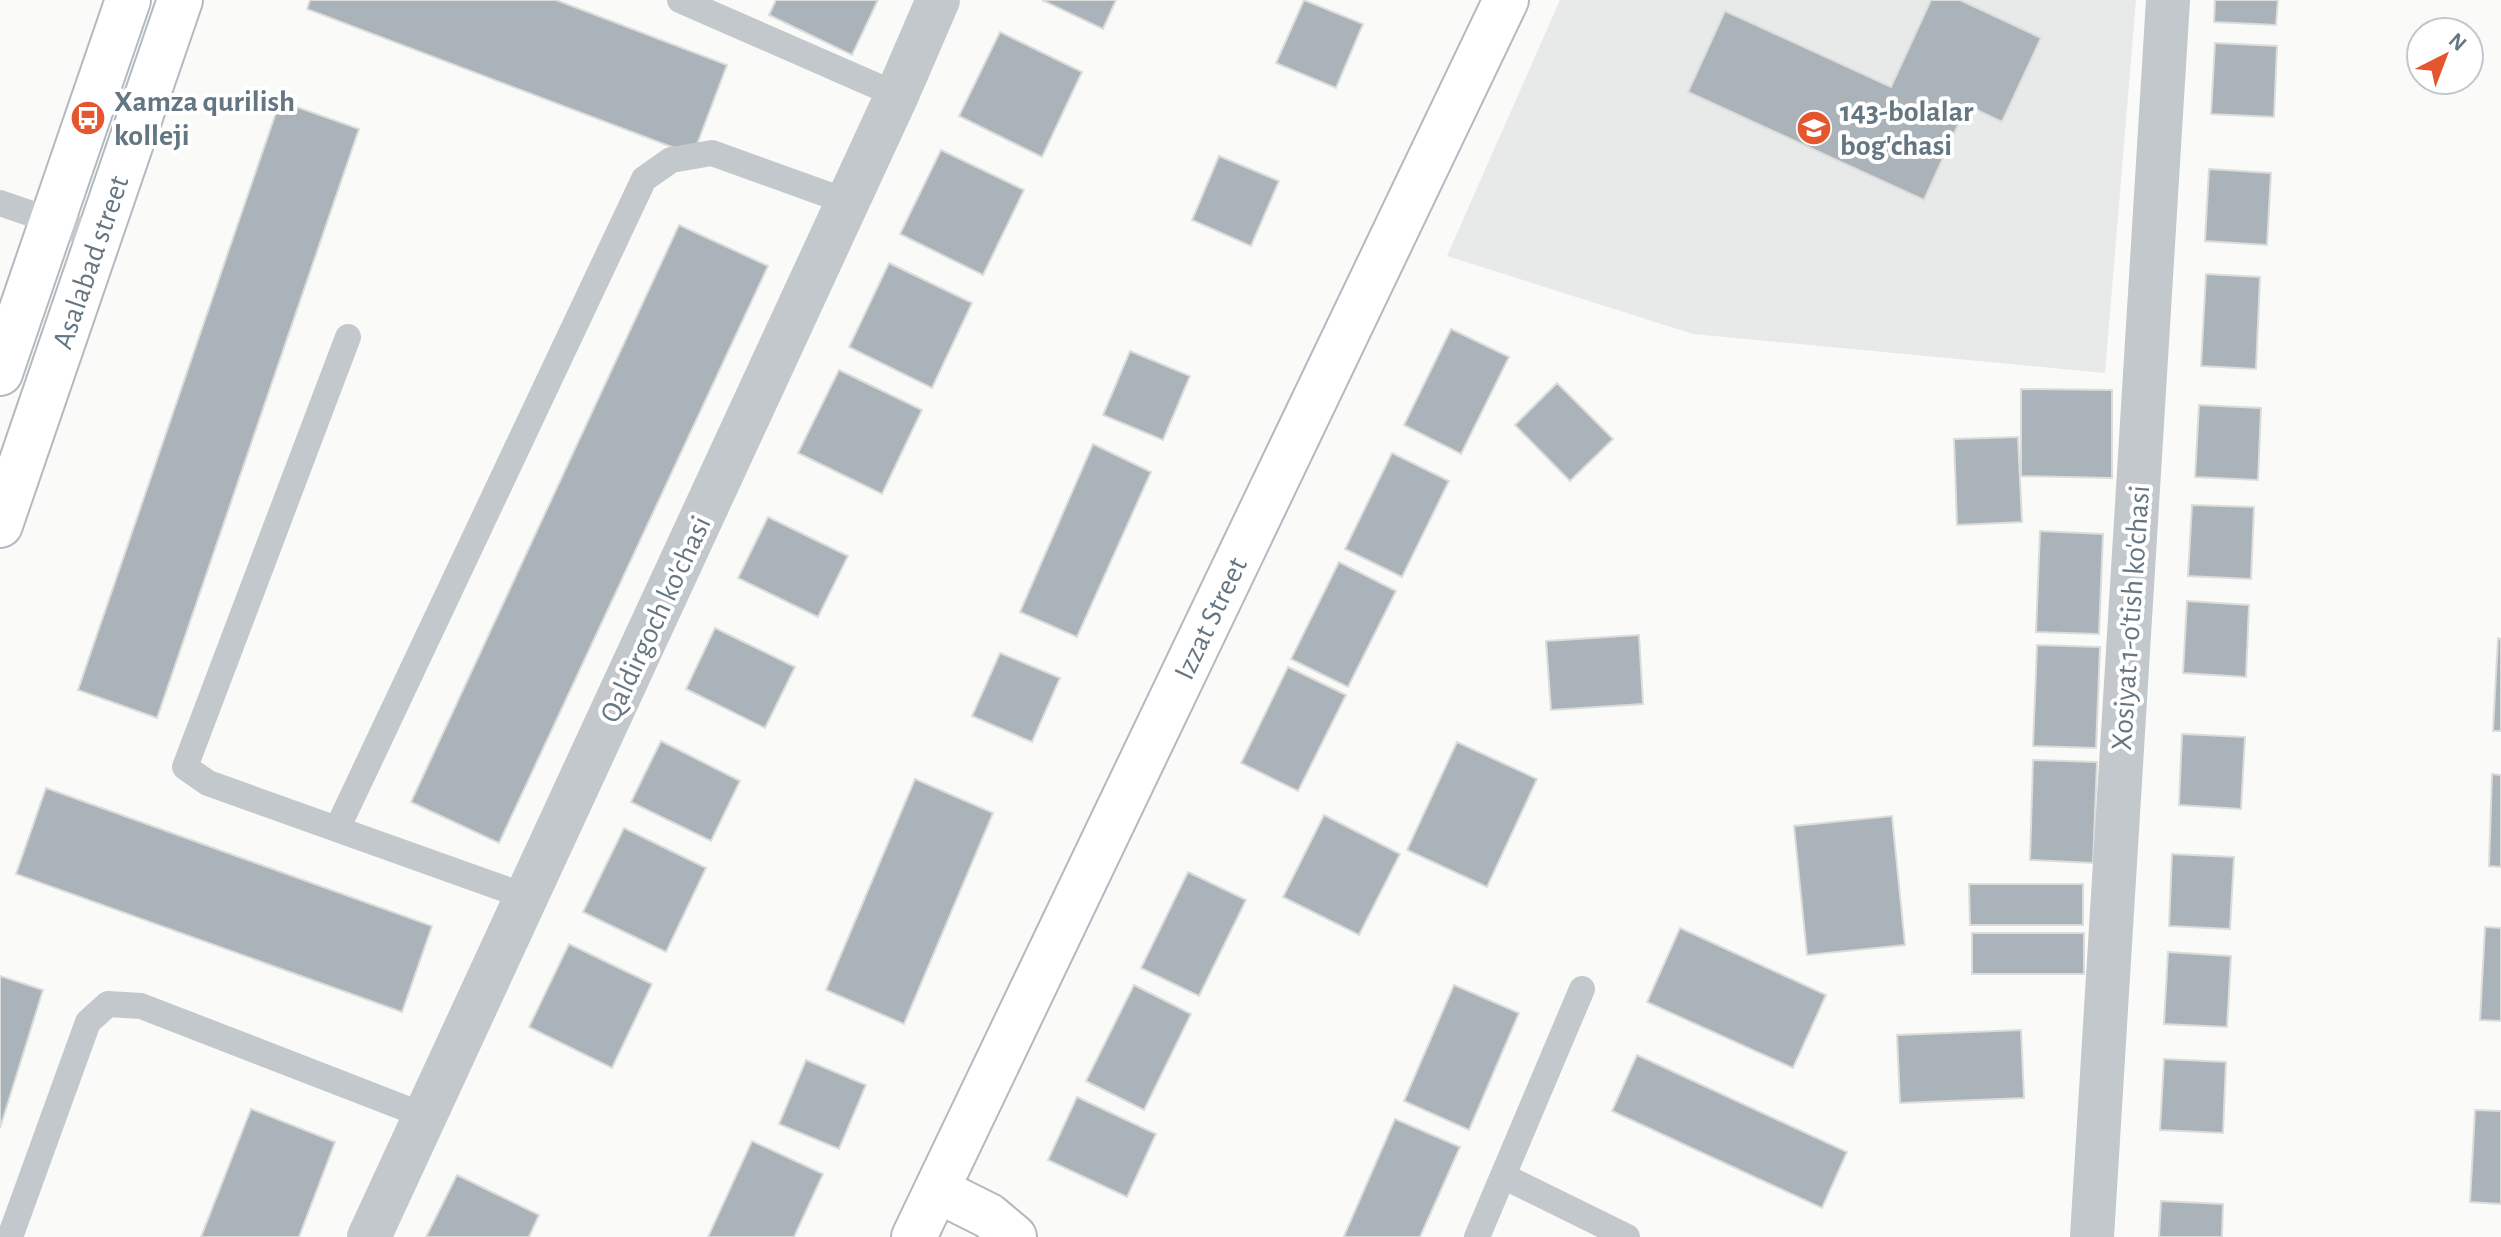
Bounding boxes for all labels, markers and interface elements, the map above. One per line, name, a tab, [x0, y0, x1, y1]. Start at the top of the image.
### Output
north arrow	[2405, 16, 2485, 96]
text: N	[2445, 29, 2471, 55]
place label: Xamza qurilish kolleji	[114, 87, 295, 151]
place label: 143-bolalar bog'chasi	[1840, 97, 1974, 161]
bus stop icon: Xamza qurilish kolleji	[69, 99, 107, 137]
school or university icon: 143-bolalar bog'chasi	[1795, 109, 1833, 147]
street label: Asalabad street	[48, 171, 135, 353]
street label: Xosiyat 1-o'tish ko'chasi	[2107, 484, 2155, 752]
street label: Qaldirgoch ko'chasi	[595, 512, 717, 727]
street label: Izzat Street	[1169, 552, 1253, 685]

